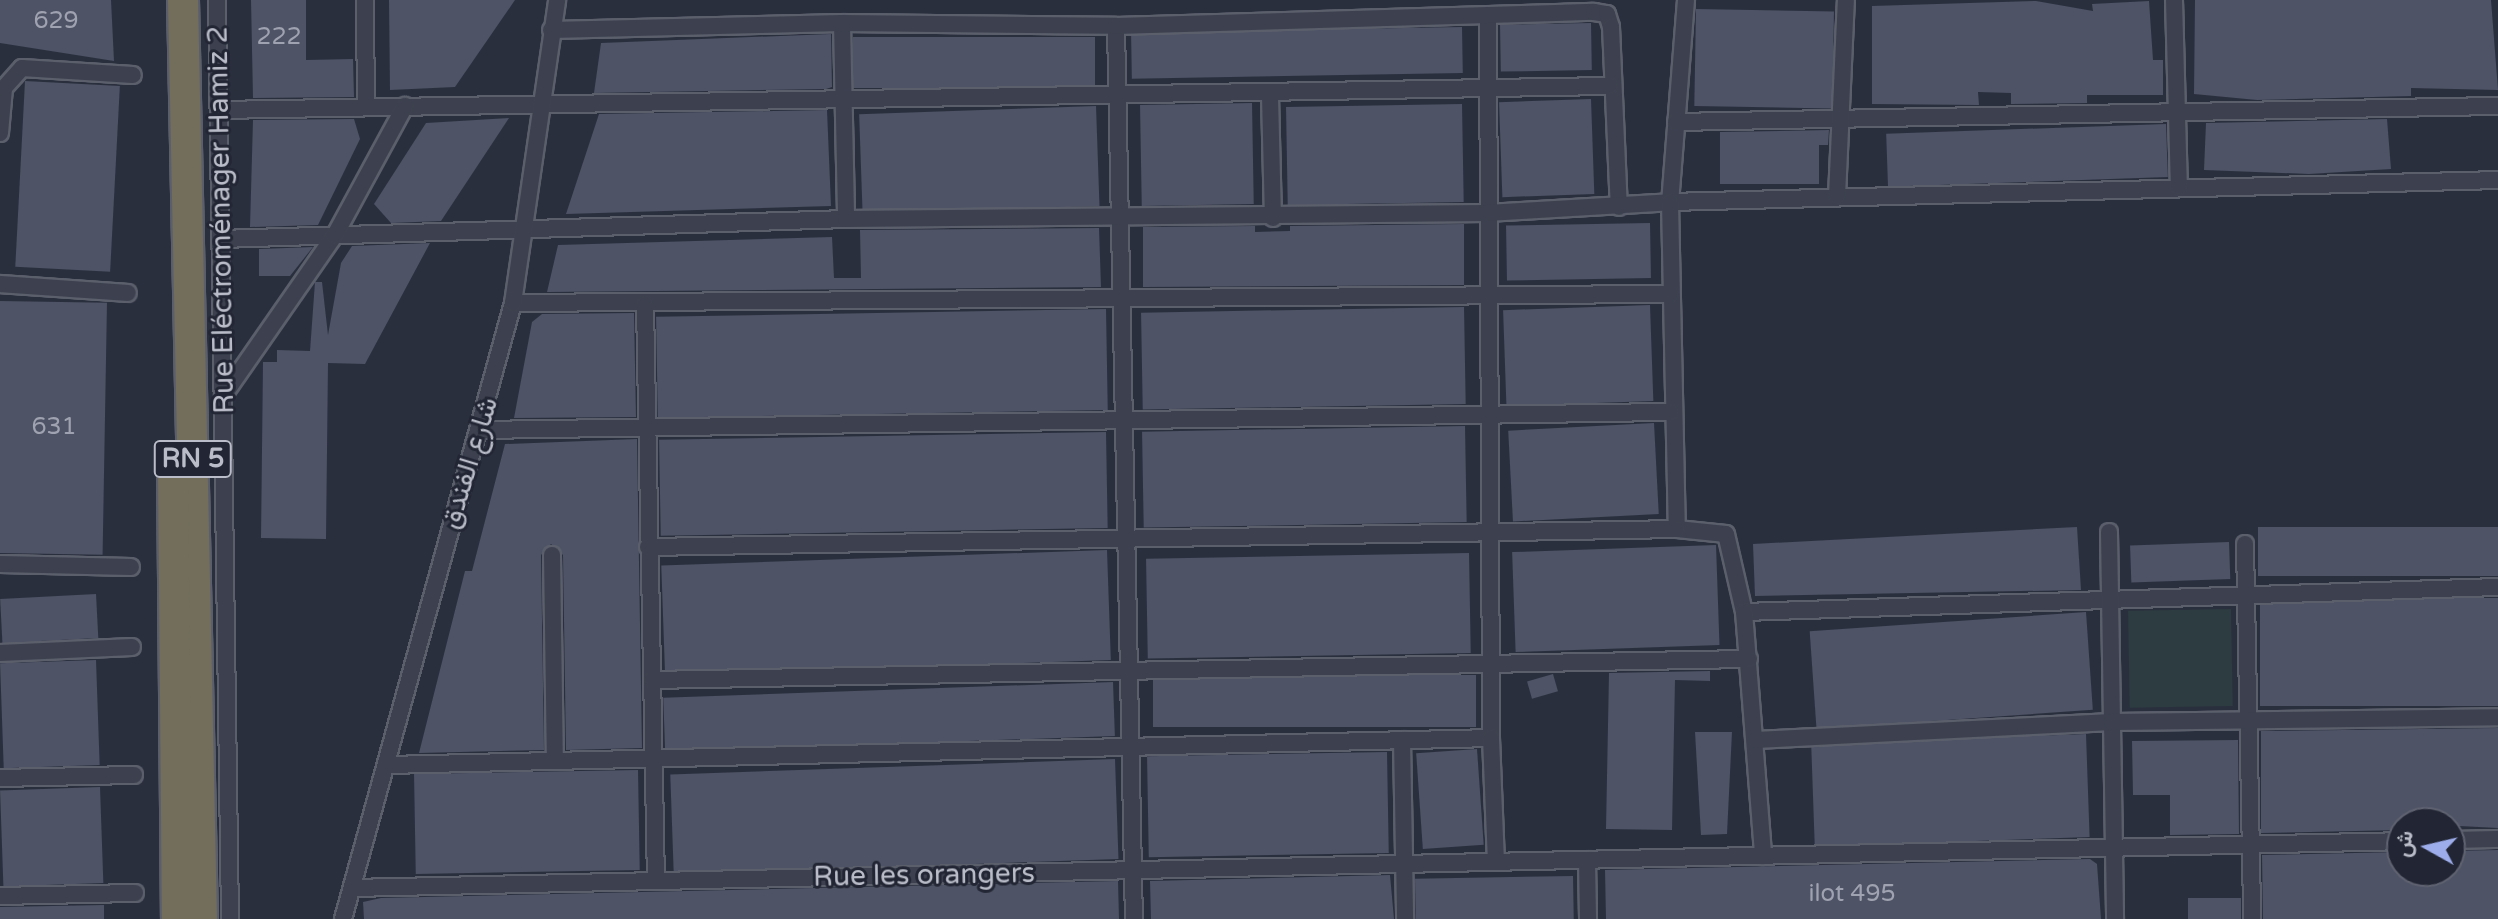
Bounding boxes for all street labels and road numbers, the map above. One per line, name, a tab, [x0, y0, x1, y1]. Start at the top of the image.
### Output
street label: Rue Eléctroménager Hamiz 2	[201, 26, 241, 414]
street label: شارع الفندق	[433, 393, 505, 533]
road number: RN 5	[153, 437, 233, 481]
street label: Rue les orangers	[813, 856, 1035, 894]

